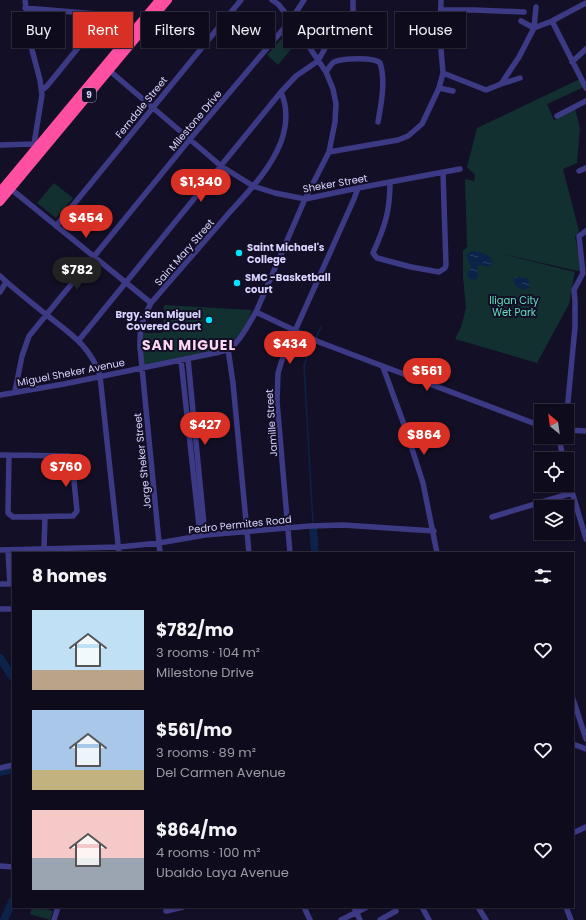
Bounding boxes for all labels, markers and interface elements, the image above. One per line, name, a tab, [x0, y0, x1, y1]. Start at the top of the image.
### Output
chip: Buy	[12, 12, 65, 48]
chip: Rent	[73, 12, 133, 48]
chip: Filters	[141, 12, 209, 48]
chip: New	[217, 12, 275, 48]
chip: Apartment	[283, 12, 387, 48]
chip: House	[395, 12, 466, 48]
street label: Ferndale Street	[112, 73, 171, 141]
street label: Milestone Drive	[165, 87, 225, 154]
road number: 9	[82, 88, 96, 102]
pin: $1,340	[168, 169, 234, 203]
street label: Sheker Street	[302, 170, 369, 197]
text: $1,340	[180, 172, 222, 191]
pin: $454	[62, 205, 110, 239]
text: $454	[69, 208, 103, 227]
street label: Saint Mary Street	[151, 215, 218, 289]
place label: Saint Michael's College	[247, 240, 325, 267]
marker: Saint Michael's College	[234, 248, 244, 258]
pin: $782	[53, 257, 101, 291]
text: $782	[61, 260, 93, 279]
place label: SMC -Basketball court	[245, 270, 331, 297]
marker: SMC -Basketball court	[232, 278, 242, 288]
park label: Iligan City Wet Park	[489, 293, 539, 320]
place label: Brgy. San Miguel Covered Court	[116, 307, 201, 334]
marker: Brgy. San Miguel Covered Court	[204, 315, 214, 325]
pin: $434	[266, 331, 314, 365]
text: $434	[273, 334, 307, 353]
district label: SAN MIGUEL	[142, 335, 236, 355]
street label: Miguel Sheker Avenue	[16, 355, 126, 390]
pin: $561	[403, 358, 451, 392]
text: $561	[412, 361, 442, 380]
street label: Jamille Street	[262, 388, 281, 457]
north arrow	[534, 404, 574, 444]
map controls	[534, 404, 574, 540]
street label: Jorge Sheker Street	[130, 412, 155, 510]
pin: $427	[181, 412, 229, 446]
text: $427	[189, 415, 221, 434]
pin: $864	[400, 422, 448, 456]
text: $864	[407, 425, 441, 444]
button: locate	[534, 452, 574, 492]
pin: $760	[42, 454, 90, 488]
text: $760	[50, 457, 82, 476]
button: layers	[534, 500, 574, 540]
street label: Pedro Permites Road	[188, 512, 292, 537]
text: 8 homes	[32, 564, 107, 588]
icon: filters	[532, 565, 554, 587]
text: $782/mo	[156, 618, 234, 642]
icon: home	[64, 626, 112, 674]
icon: heart	[532, 639, 554, 661]
text: 3 rooms · 104 m²	[156, 643, 260, 662]
text: Milestone Drive	[156, 663, 254, 682]
text: $561/mo	[156, 718, 232, 742]
icon: home	[64, 726, 112, 774]
icon: heart	[532, 739, 554, 761]
text: 3 rooms · 89 m²	[156, 743, 256, 762]
text: Del Carmen Avenue	[156, 763, 286, 782]
text: $864/mo	[156, 818, 237, 842]
icon: home	[64, 826, 112, 874]
icon: heart	[532, 839, 554, 861]
text: 4 rooms · 100 m²	[156, 843, 261, 862]
text: Ubaldo Laya Avenue	[156, 863, 289, 882]

